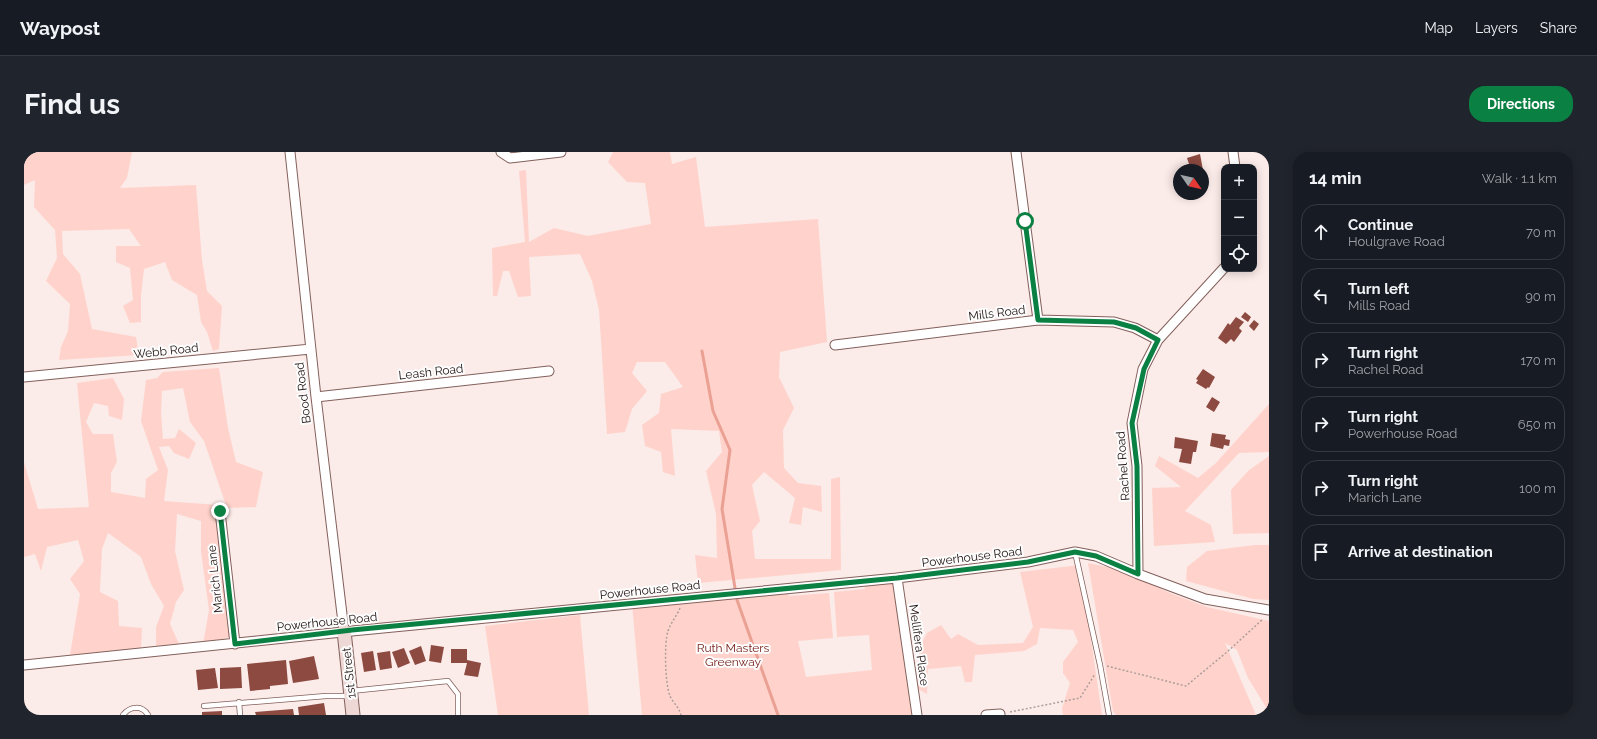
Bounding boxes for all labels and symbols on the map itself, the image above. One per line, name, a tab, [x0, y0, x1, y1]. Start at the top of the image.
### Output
north arrow	[1173, 164, 1209, 200]
route start	[1016, 212, 1034, 230]
street label: Mills Road	[968, 303, 1026, 323]
street label: Webb Road	[133, 341, 199, 361]
street label: Bood Road	[292, 362, 314, 424]
street label: Leash Road	[398, 362, 464, 382]
street label: Rachel Road	[1114, 431, 1132, 501]
route end	[211, 502, 229, 520]
street label: Marich Lane	[204, 544, 226, 614]
street label: Powerhouse Road	[921, 544, 1023, 570]
street label: Powerhouse Road	[599, 578, 701, 602]
street label: Mellifera Place	[906, 603, 932, 687]
street label: Powerhouse Road	[276, 610, 378, 634]
park label: Ruth Masters Greenway	[697, 641, 770, 669]
street label: 1st Street	[339, 647, 359, 699]

